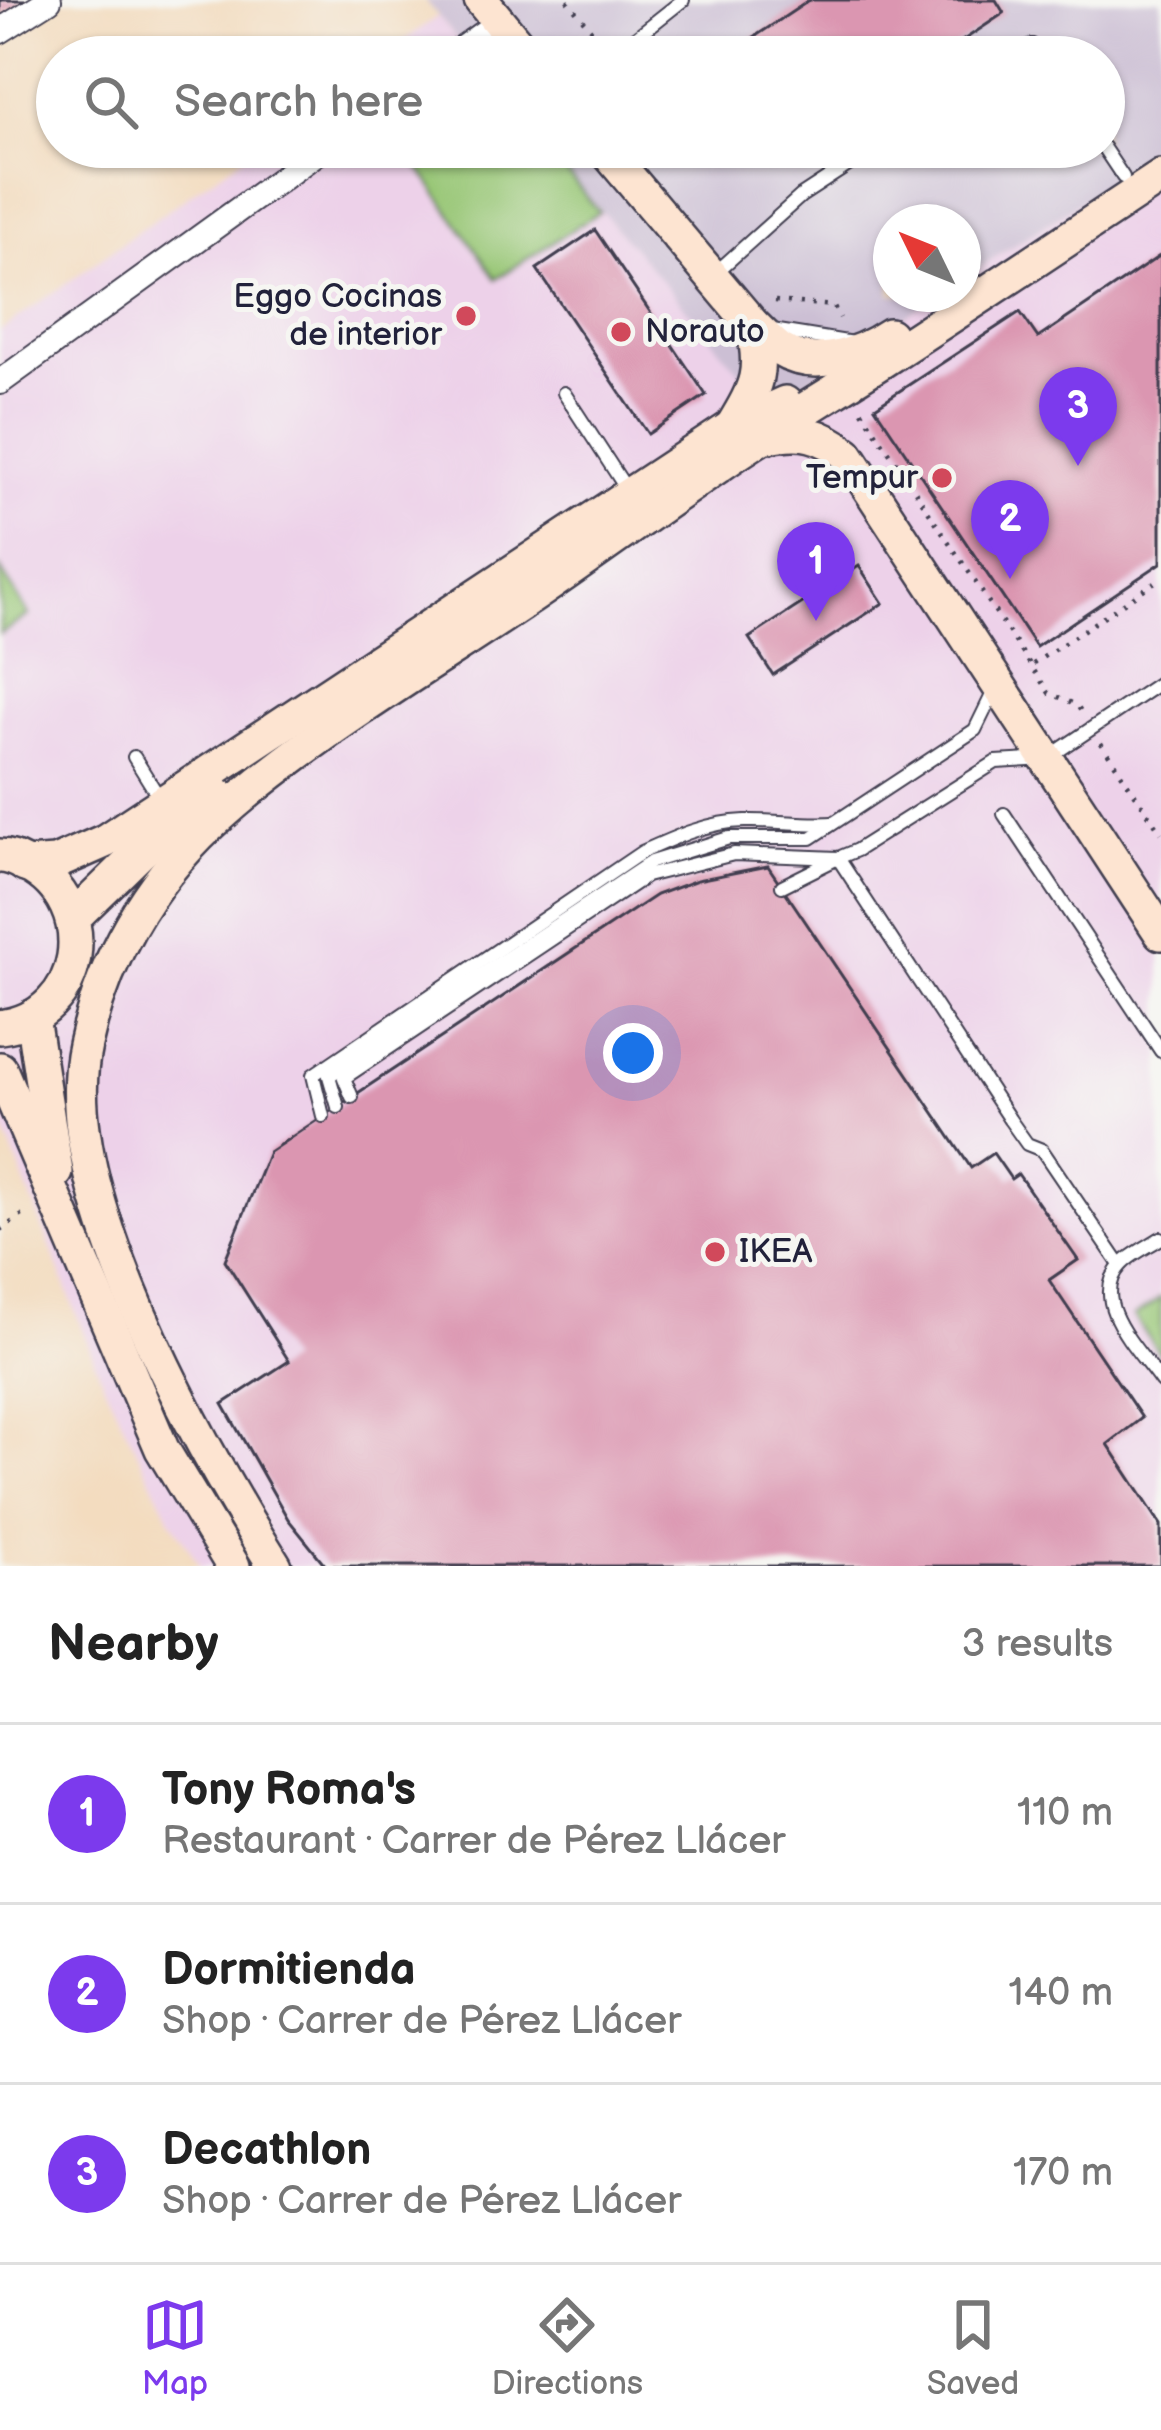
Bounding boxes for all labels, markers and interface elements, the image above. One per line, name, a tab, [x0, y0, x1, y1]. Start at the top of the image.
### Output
search box	[36, 36, 1125, 168]
icon: search	[78, 69, 144, 135]
text: Search here	[174, 75, 423, 130]
north arrow	[873, 204, 981, 312]
place label: Eggo Cocinas de interior	[233, 277, 443, 355]
marker: Eggo Cocinas de interior	[453, 303, 479, 329]
place label: Norauto	[645, 312, 765, 352]
marker: Norauto	[608, 319, 634, 345]
pin: 3	[1039, 367, 1117, 466]
place label: Tempur	[806, 458, 919, 498]
marker: Tempur	[929, 465, 955, 491]
pin: 2	[971, 480, 1049, 579]
pin: 1	[777, 522, 855, 621]
your location	[603, 1023, 663, 1083]
place label: IKEA	[739, 1232, 813, 1272]
marker: IKEA	[702, 1239, 728, 1265]
text: Nearby	[48, 1614, 219, 1675]
text: 3 results	[961, 1621, 1113, 1668]
text: Tony Roma's	[162, 1763, 416, 1818]
text: 1	[79, 1790, 95, 1837]
text: 110 m	[1017, 1790, 1113, 1837]
text: Restaurant · Carrer de Pérez Llácer	[162, 1818, 785, 1865]
text: Dormitienda	[162, 1943, 416, 1998]
text: 2	[75, 1970, 99, 2017]
text: 140 m	[1008, 1970, 1113, 2017]
text: Shop · Carrer de Pérez Llácer	[162, 1998, 681, 2045]
text: Decathlon	[162, 2123, 371, 2178]
text: 3	[76, 2150, 98, 2197]
text: 170 m	[1013, 2150, 1113, 2197]
text: Shop · Carrer de Pérez Llácer	[162, 2178, 681, 2225]
tab: Map	[142, 2292, 208, 2404]
tab: Directions	[491, 2292, 643, 2404]
tab: Saved	[927, 2292, 1019, 2404]

